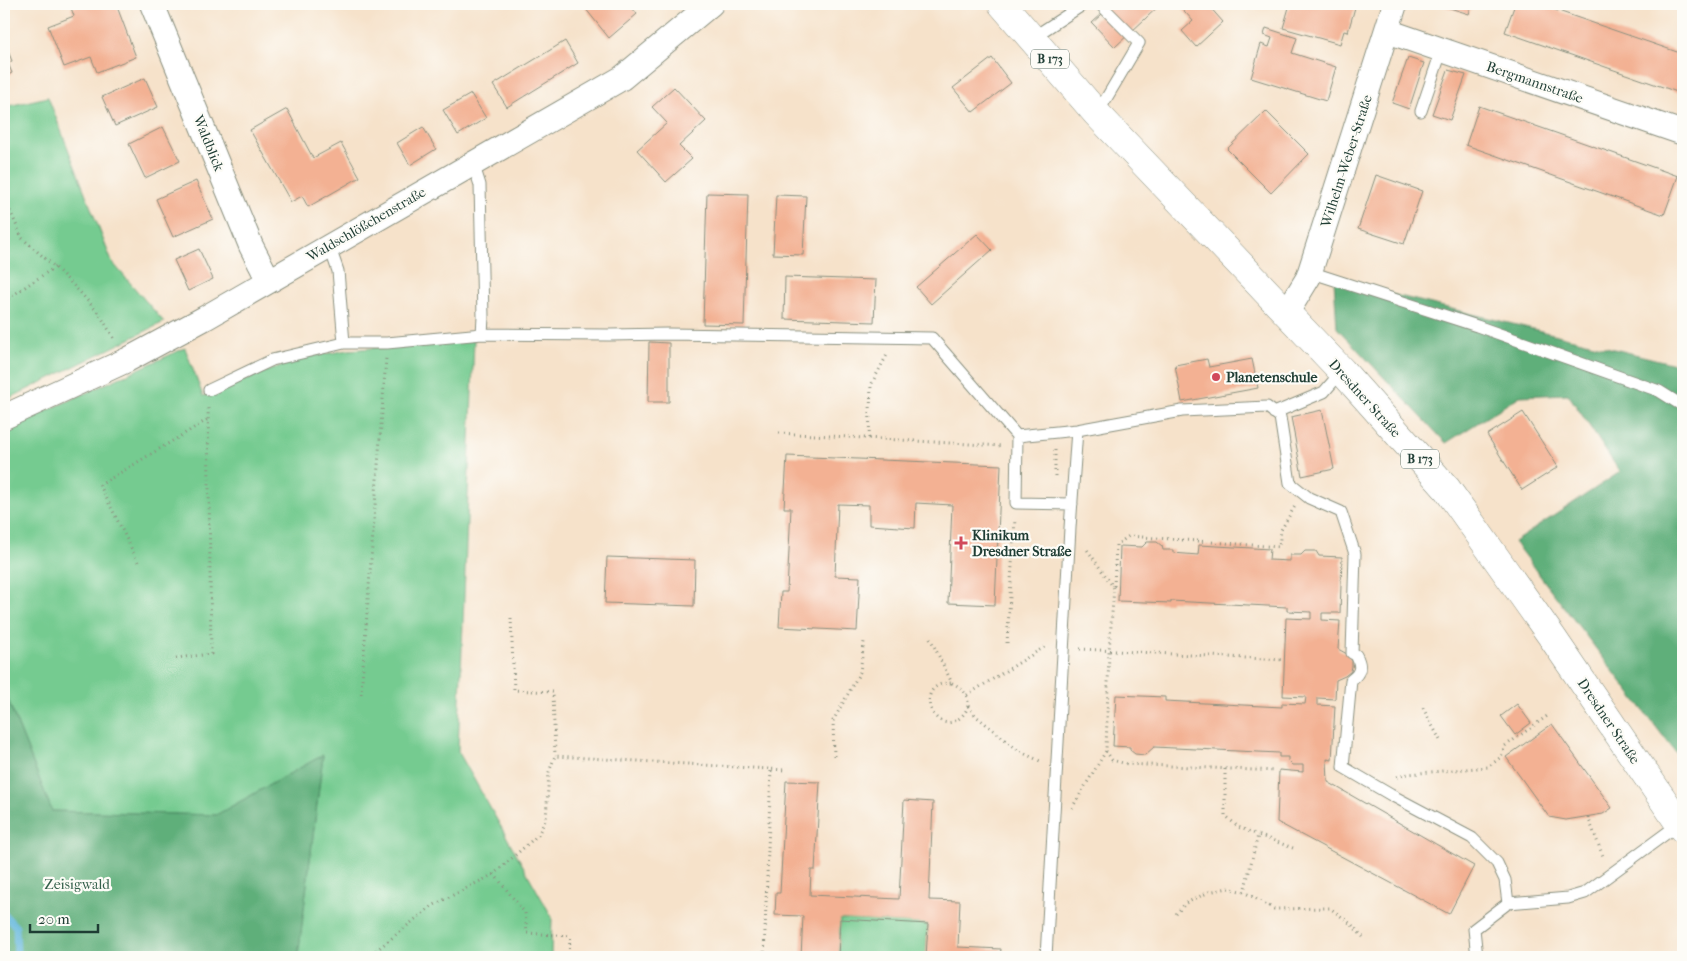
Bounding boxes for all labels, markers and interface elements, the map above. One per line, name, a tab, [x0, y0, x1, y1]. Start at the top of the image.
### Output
road number: B 173	[1031, 50, 1069, 68]
street label: Bergmannstraße	[1484, 58, 1585, 107]
street label: Wilhelm-Weber-Straße	[1317, 93, 1376, 231]
street label: Waldblick	[189, 112, 228, 175]
street label: Waldschlößchenstraße	[303, 183, 429, 266]
street label: Dresdner Straße	[1325, 356, 1404, 441]
place label: Planetenschule	[1226, 369, 1317, 386]
marker: Planetenschule	[1210, 371, 1222, 383]
road number: B 173	[1401, 449, 1439, 468]
place label: Klinikum Dresdner Straße	[972, 527, 1072, 560]
marker: Klinikum Dresdner Straße	[954, 536, 968, 550]
street label: Dresdner Straße	[1574, 675, 1643, 767]
park label: Zeisigwald	[44, 876, 110, 893]
scale bar	[30, 901, 98, 933]
text: 20 m	[38, 910, 70, 928]

